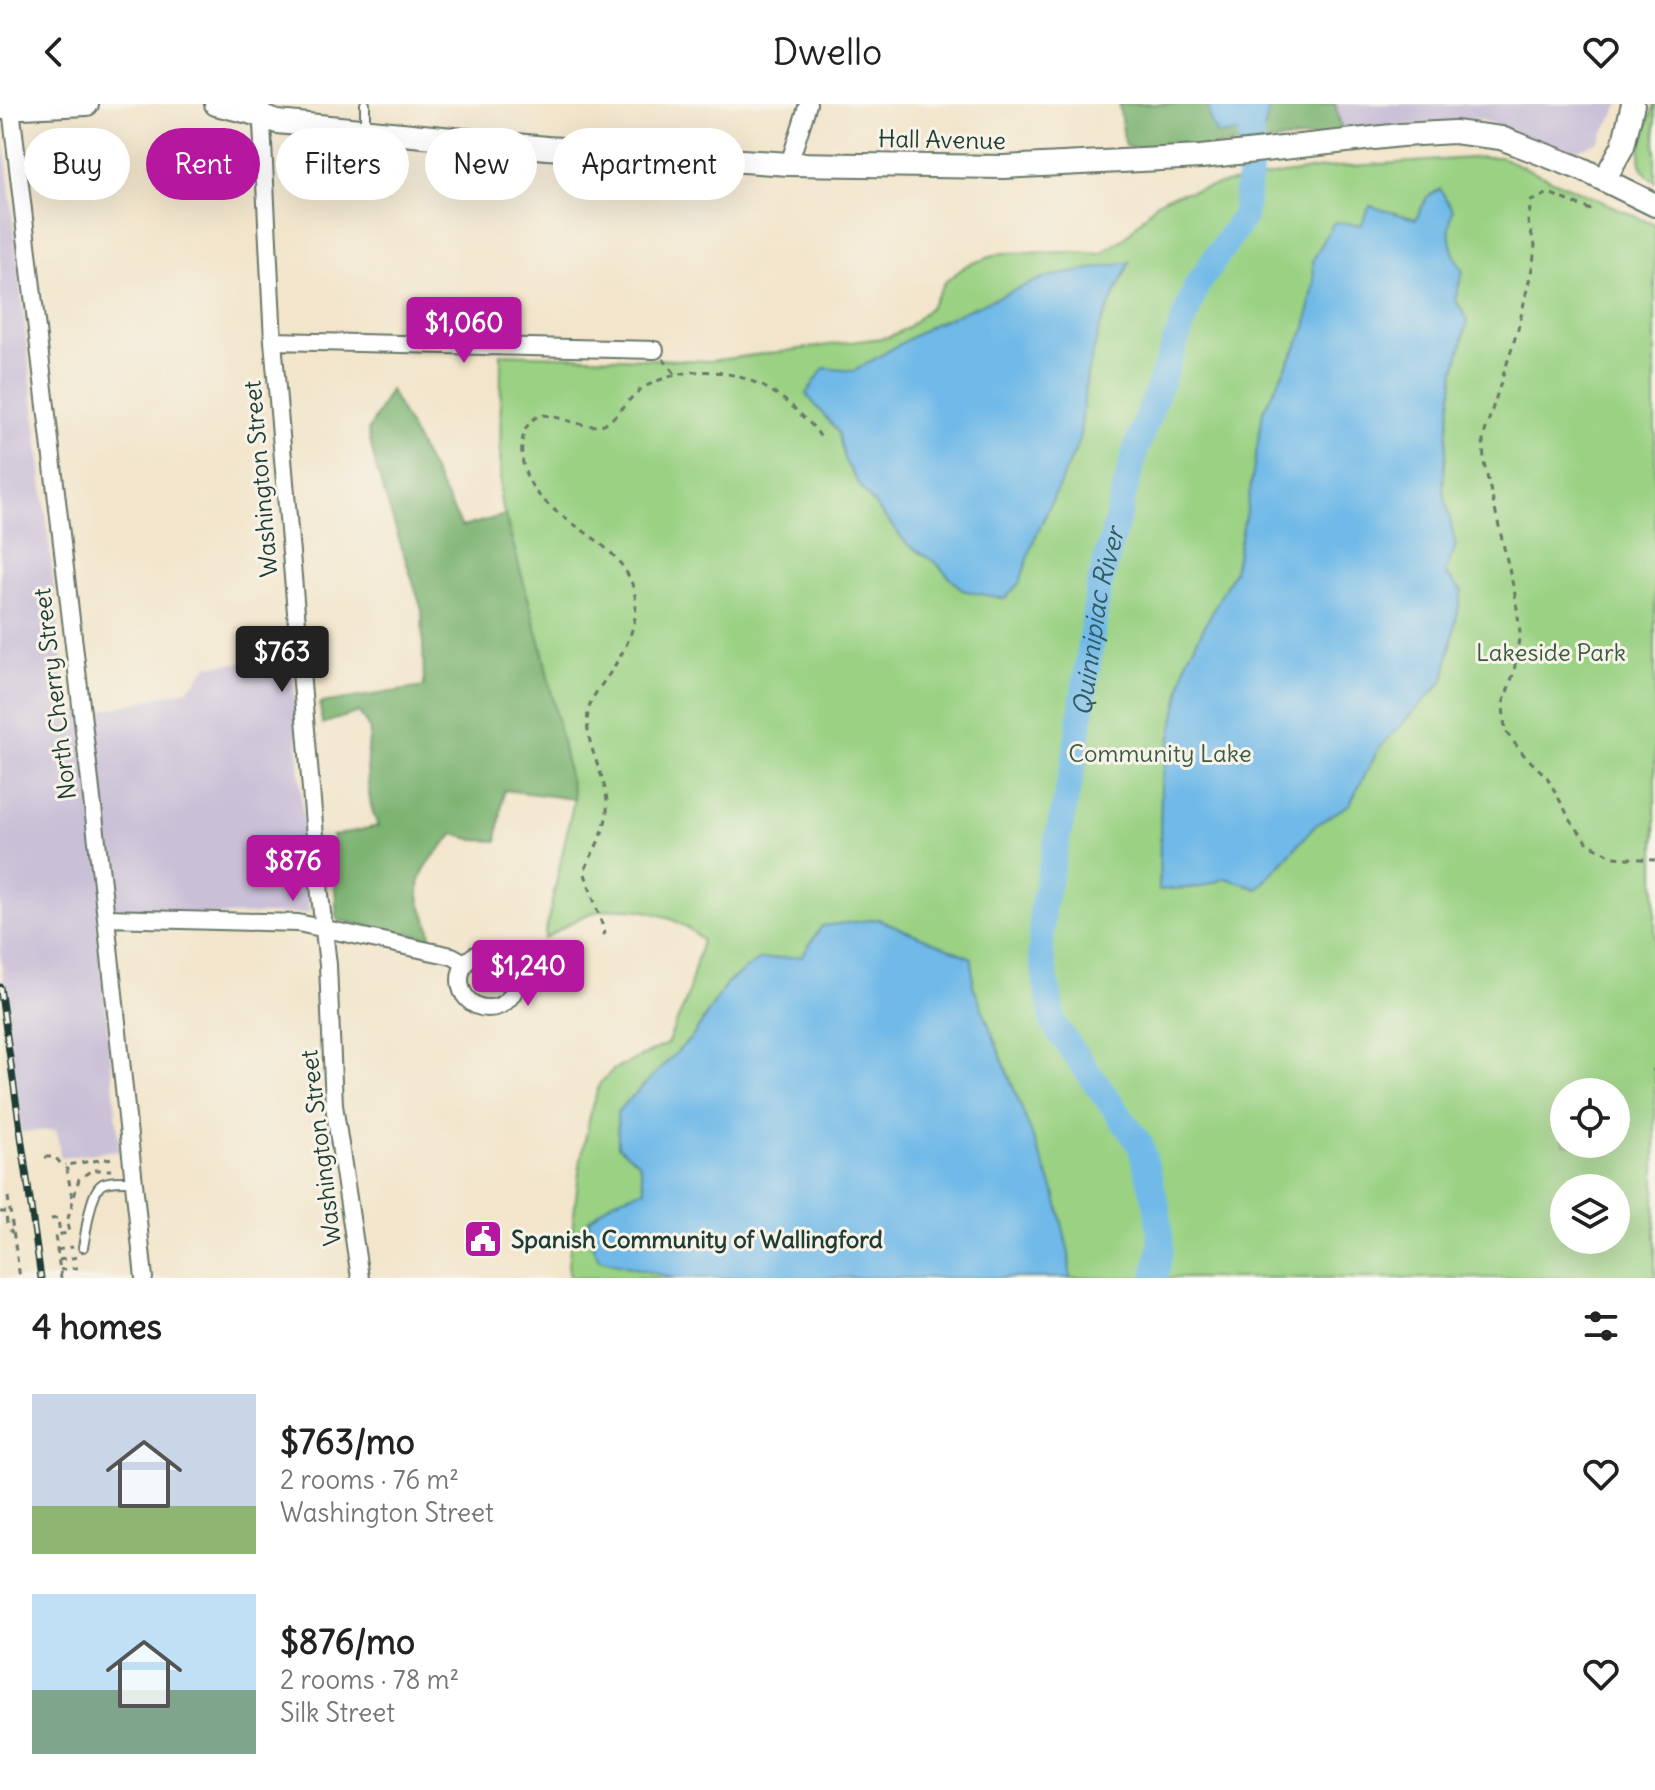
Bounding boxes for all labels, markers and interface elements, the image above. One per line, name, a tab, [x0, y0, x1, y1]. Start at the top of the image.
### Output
icon: back	[32, 30, 76, 74]
text: Dwello	[773, 30, 882, 75]
icon: heart	[1579, 30, 1623, 74]
street label: Hall Avenue	[878, 123, 1006, 155]
chip: Buy	[24, 128, 130, 200]
chip: Rent	[146, 128, 260, 200]
chip: Filters	[276, 128, 409, 200]
chip: New	[425, 128, 537, 200]
chip: Apartment	[553, 128, 745, 200]
pin: $1,060	[399, 297, 529, 365]
text: $1,060	[425, 306, 503, 339]
street label: Washington Street	[236, 379, 284, 579]
water label: Quinnipiac River	[1064, 520, 1132, 718]
street label: North Cherry Street	[26, 587, 82, 801]
pin: $763	[235, 626, 329, 694]
text: $763	[254, 635, 310, 668]
park label: Lakeside Park	[1476, 637, 1626, 667]
park label: Community Lake	[1068, 738, 1252, 768]
pin: $876	[246, 835, 340, 903]
text: $876	[265, 844, 321, 877]
pin: $1,240	[463, 940, 593, 1008]
text: $1,240	[490, 949, 566, 982]
street label: Washington Street	[293, 1048, 347, 1248]
map controls	[1550, 1078, 1630, 1254]
button: locate	[1550, 1078, 1630, 1158]
button: layers	[1550, 1174, 1630, 1254]
public building icon: Spanish Community of Wallingford	[462, 1218, 504, 1260]
place label: Spanish Community of Wallingford	[511, 1224, 883, 1254]
icon: filters	[1579, 1304, 1623, 1348]
text: 4 homes	[32, 1305, 162, 1348]
text: $763/mo	[280, 1420, 415, 1463]
icon: home	[96, 1426, 192, 1522]
icon: heart	[1579, 1452, 1623, 1496]
text: 2 rooms · 76 m²	[280, 1463, 459, 1496]
text: Washington Street	[280, 1496, 494, 1529]
text: $876/mo	[280, 1620, 415, 1663]
icon: home	[96, 1626, 192, 1722]
icon: heart	[1579, 1652, 1623, 1696]
text: 2 rooms · 78 m²	[280, 1663, 459, 1696]
text: Silk Street	[280, 1696, 395, 1729]

